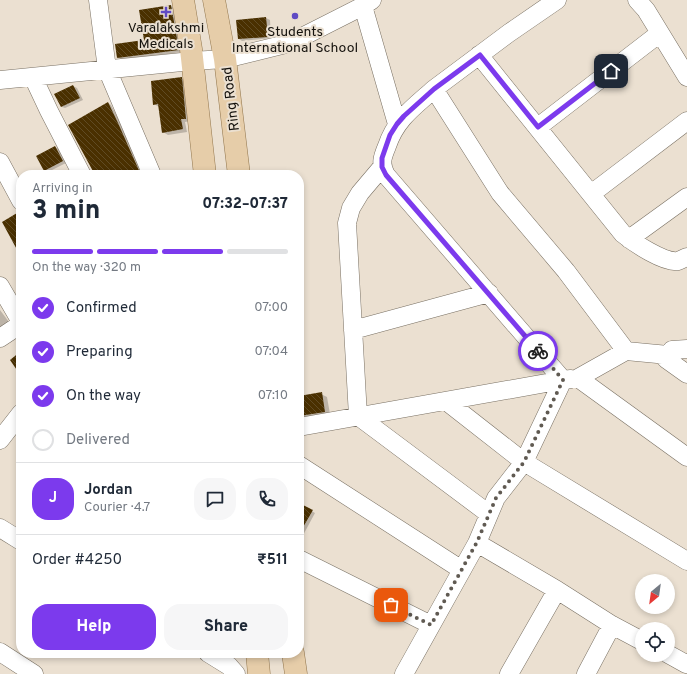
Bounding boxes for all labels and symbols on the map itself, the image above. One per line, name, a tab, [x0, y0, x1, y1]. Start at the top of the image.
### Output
marker: Varalakshmi Medicals	[161, 7, 171, 17]
marker: Students International School	[290, 11, 300, 21]
place label: Varalakshmi Medicals	[128, 20, 204, 53]
place label: Students International School	[232, 24, 358, 57]
pin	[594, 54, 628, 88]
street label: Ring Road	[219, 66, 244, 132]
courier	[518, 331, 558, 371]
north arrow	[635, 574, 675, 614]
pin	[374, 588, 408, 622]

